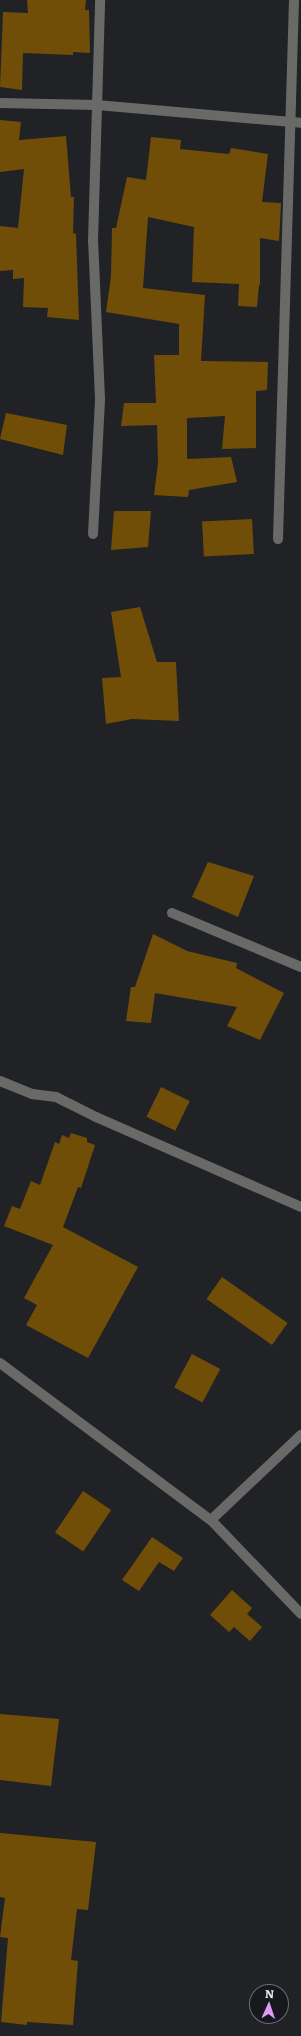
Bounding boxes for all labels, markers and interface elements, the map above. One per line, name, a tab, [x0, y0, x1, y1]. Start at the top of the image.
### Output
north arrow	[249, 1984, 289, 2024]
text: N	[265, 1985, 275, 2001]

